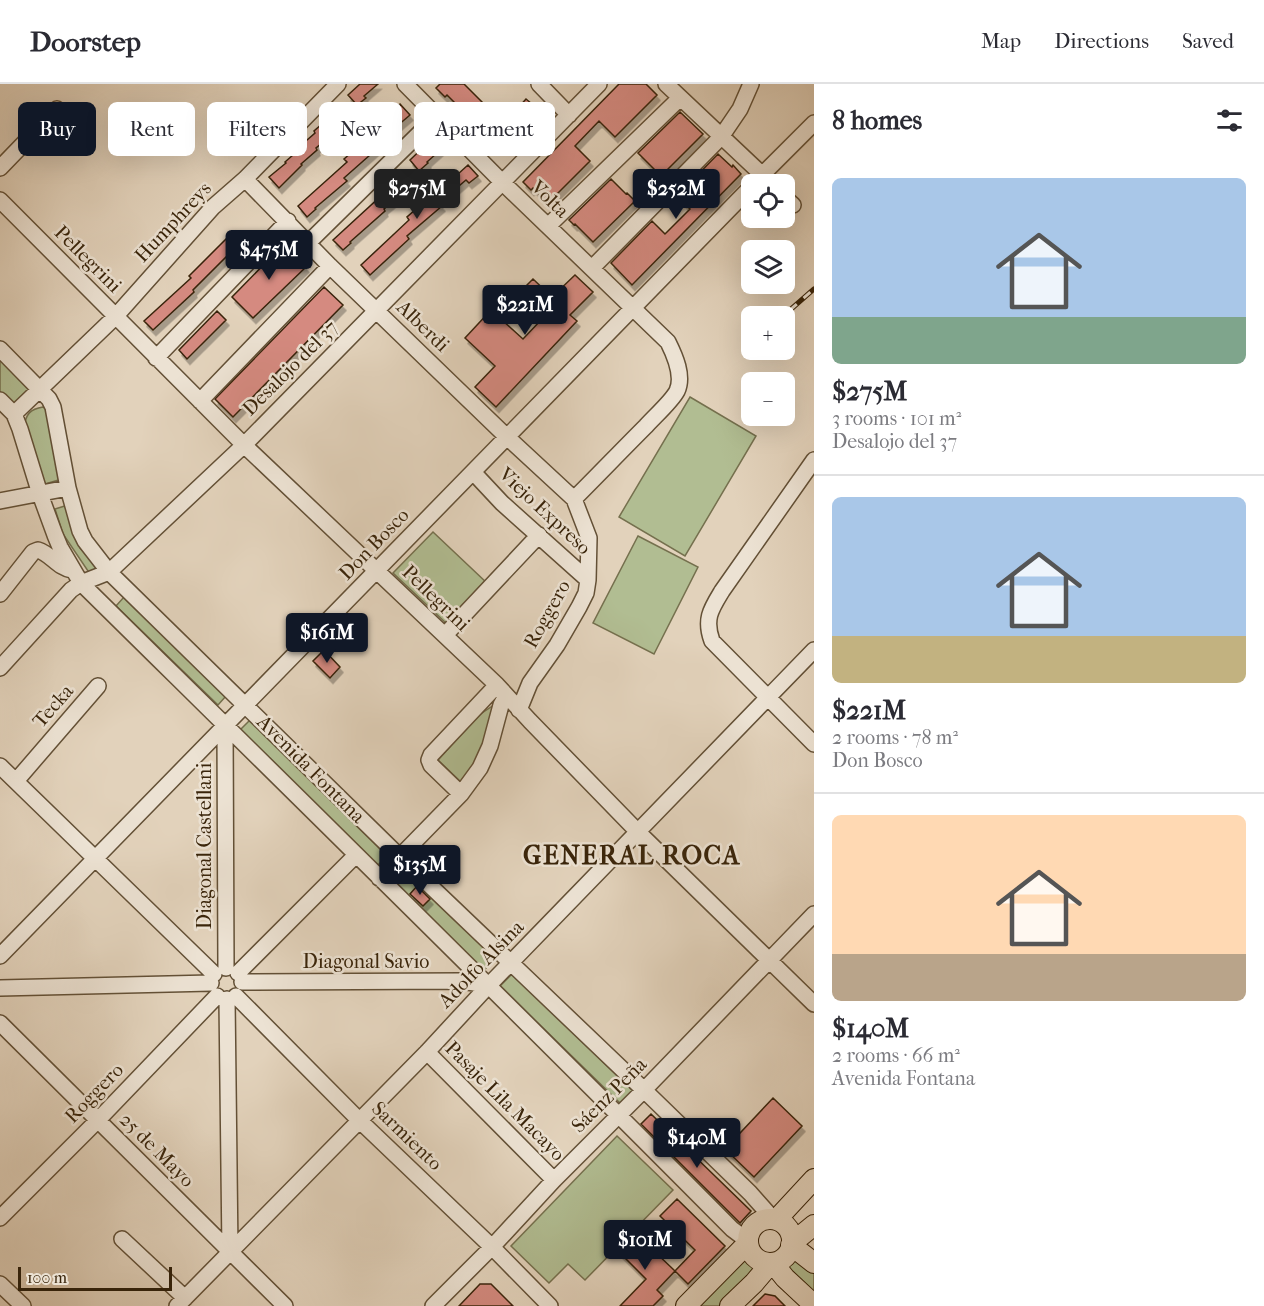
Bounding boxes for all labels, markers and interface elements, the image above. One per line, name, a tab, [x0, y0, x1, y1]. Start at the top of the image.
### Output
text: Doorstep	[30, 25, 141, 58]
text: Map	[981, 29, 1021, 53]
text: Directions	[1054, 29, 1149, 53]
text: Saved	[1182, 29, 1234, 53]
chip: Buy	[18, 102, 96, 156]
chip: Rent	[108, 102, 195, 156]
chip: Filters	[207, 102, 307, 156]
chip: New	[319, 102, 402, 156]
chip: Apartment	[414, 102, 555, 156]
icon: filters	[1213, 104, 1246, 137]
text: 8 homes	[832, 105, 922, 136]
pin: $275M	[375, 169, 459, 220]
pin: $252M	[634, 169, 718, 220]
map controls	[741, 174, 795, 426]
button: locate	[741, 174, 795, 228]
street label: Volta	[526, 175, 574, 223]
street label: Humphreys	[130, 177, 216, 267]
text: $275M	[388, 177, 446, 200]
text: $252M	[647, 177, 705, 200]
icon: home	[985, 217, 1093, 325]
street label: Pellegrini	[50, 221, 126, 297]
pin: $475M	[227, 230, 311, 281]
text: $475M	[240, 238, 298, 261]
button: layers	[741, 240, 795, 294]
pin: $221M	[483, 285, 567, 336]
text: $221M	[496, 293, 554, 316]
street label: Alberdi	[391, 295, 454, 356]
button: +	[741, 306, 795, 360]
street label: Desalojo del 37	[238, 315, 343, 420]
button: −	[741, 372, 795, 426]
text: $275M	[832, 376, 907, 407]
text: 3 rooms · 101 m²	[832, 407, 961, 430]
text: Desalojo del 37	[832, 430, 957, 453]
street label: Viejo Expreso	[494, 462, 596, 559]
street label: Don Bosco	[334, 503, 414, 585]
icon: home	[985, 536, 1093, 644]
street label: Pellegrini	[397, 560, 475, 636]
street label: Roggero	[519, 576, 575, 652]
pin: $161M	[285, 613, 369, 664]
text: $161M	[300, 621, 354, 644]
street label: Tecka	[28, 679, 79, 732]
text: $221M	[832, 695, 906, 726]
street label: Avenida Fontana	[252, 710, 370, 828]
text: 2 rooms · 78 m²	[832, 726, 958, 749]
text: Don Bosco	[832, 749, 923, 772]
street label: Diagonal Castellani	[193, 763, 216, 929]
district label: GENERAL ROCA	[523, 840, 741, 871]
pin: $135M	[378, 845, 462, 896]
text: $135M	[393, 853, 447, 876]
icon: home	[985, 854, 1093, 962]
street label: Adolfo Alsina	[433, 915, 529, 1013]
street label: Diagonal Savio	[303, 950, 429, 973]
text: $140M	[832, 1013, 909, 1044]
street label: Pasaje Lila Macayo	[440, 1036, 570, 1166]
text: 2 rooms · 66 m²	[832, 1044, 960, 1067]
street label: Sáenz Peña	[567, 1052, 652, 1137]
street label: Roggero	[60, 1058, 128, 1128]
text: Avenida Fontana	[832, 1067, 975, 1090]
street label: Sarmiento	[367, 1097, 447, 1175]
street label: 25 de Mayo	[115, 1108, 199, 1192]
pin: $140M	[655, 1118, 739, 1169]
text: $140M	[667, 1126, 727, 1149]
pin: $101M	[603, 1220, 687, 1271]
text: $101M	[618, 1228, 672, 1251]
scale bar	[18, 1264, 172, 1292]
text: 100 m	[27, 1268, 67, 1287]

